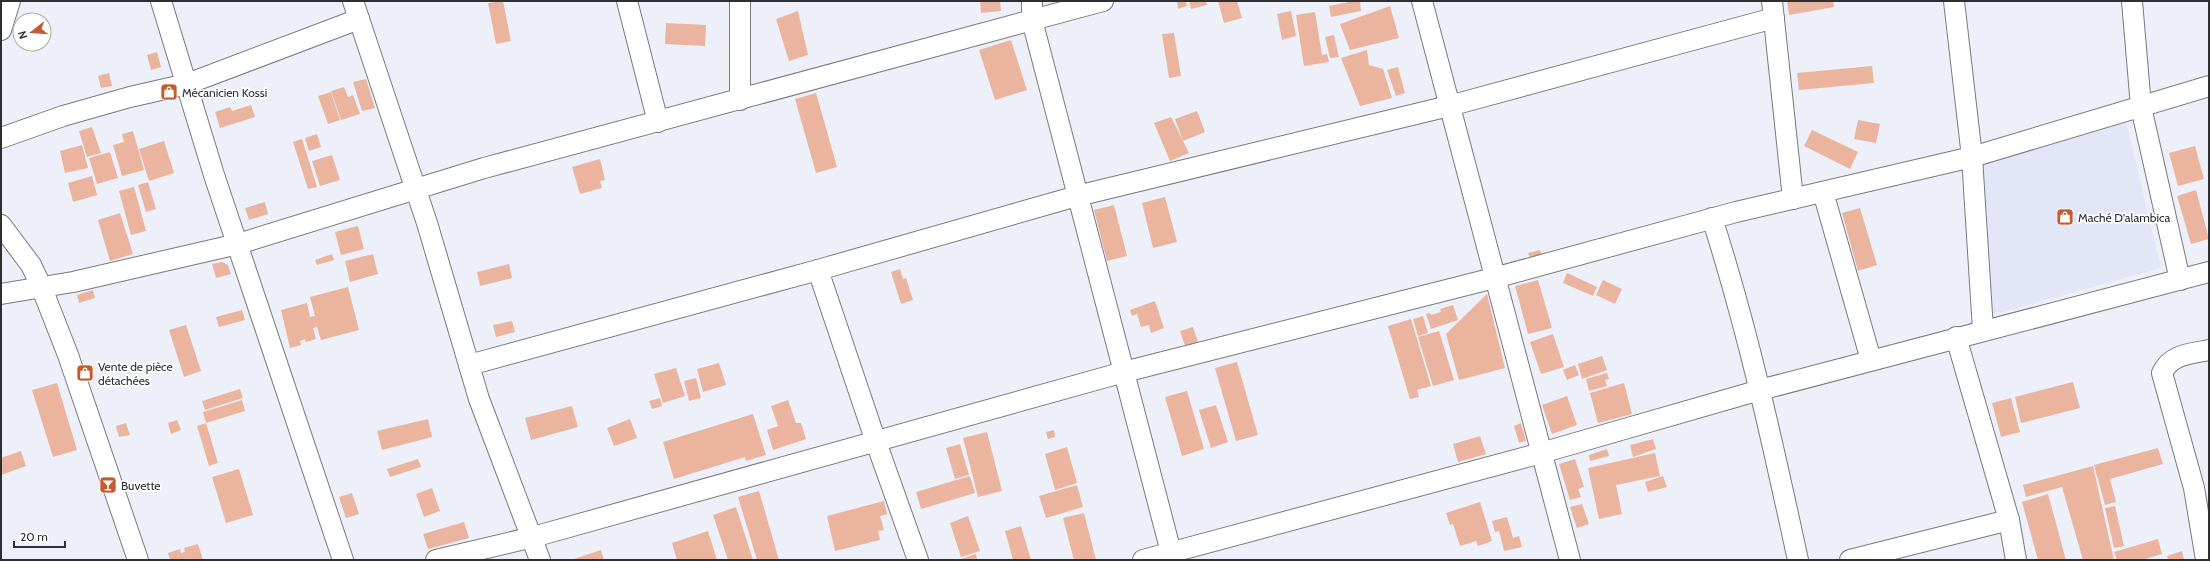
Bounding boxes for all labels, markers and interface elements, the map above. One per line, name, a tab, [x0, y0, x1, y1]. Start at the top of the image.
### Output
north arrow	[12, 12, 52, 52]
text: N	[15, 29, 30, 41]
shop icon: Mécanicien Kossi	[159, 82, 179, 102]
place label: Mécanicien Kossi	[182, 85, 267, 100]
shop icon: Maché D'alambica	[2055, 207, 2075, 227]
place label: Maché D'alambica	[2078, 210, 2170, 225]
place label: Vente de pièce détachées	[98, 359, 173, 388]
shop icon: Vente de pièce détachées	[75, 363, 95, 383]
bar icon: Buvette	[98, 475, 118, 495]
place label: Buvette	[121, 478, 161, 493]
scale bar	[14, 523, 65, 549]
text: 20 m	[20, 529, 48, 544]

